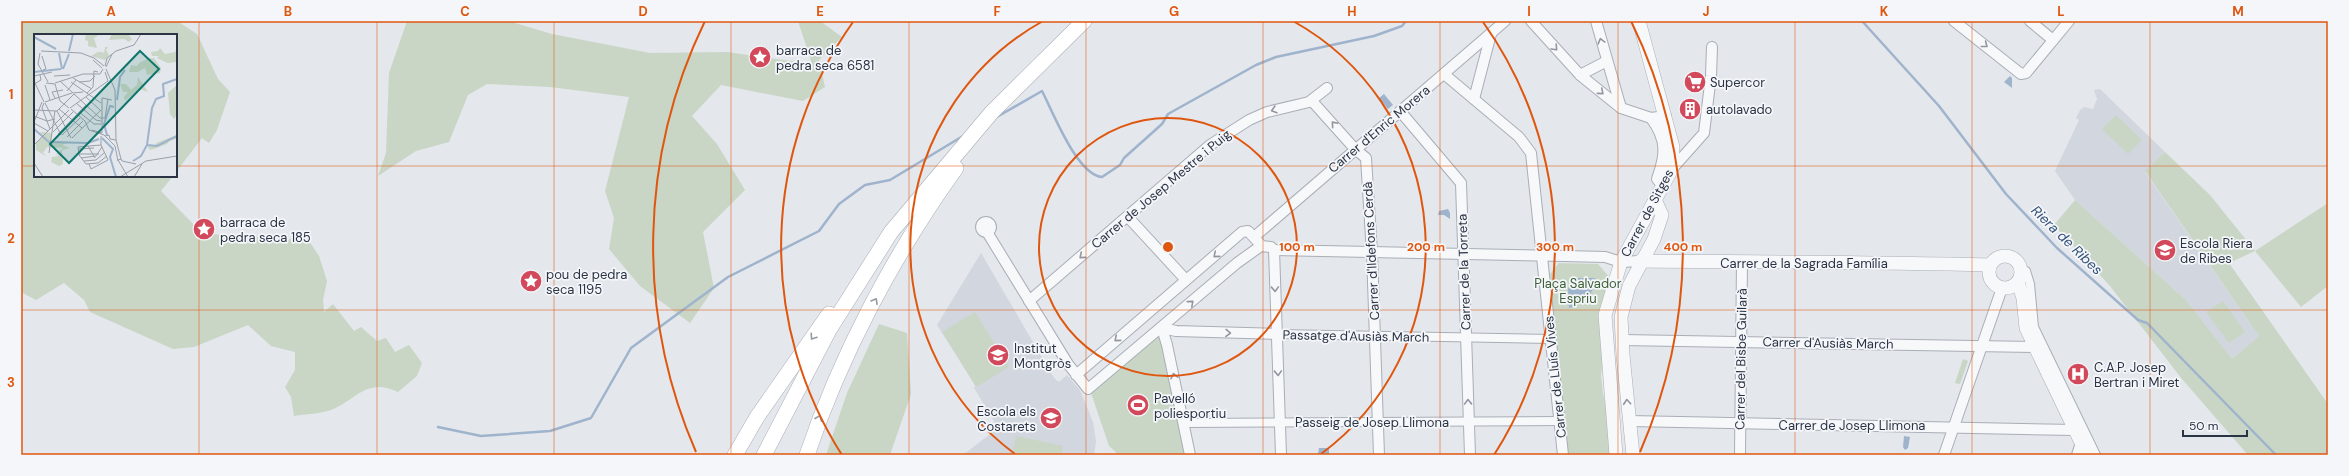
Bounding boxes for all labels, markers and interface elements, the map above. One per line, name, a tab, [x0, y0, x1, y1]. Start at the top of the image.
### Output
text: A	[106, 3, 116, 20]
text: B	[284, 3, 292, 20]
text: C	[460, 3, 470, 20]
text: D	[638, 3, 648, 20]
text: E	[816, 3, 824, 20]
text: F	[993, 3, 1001, 20]
text: G	[1169, 3, 1179, 20]
text: H	[1347, 3, 1357, 20]
text: I	[1527, 3, 1531, 20]
text: J	[1702, 3, 1710, 20]
text: K	[1880, 3, 1889, 20]
text: L	[2057, 3, 2065, 20]
text: M	[2232, 3, 2244, 20]
inset map	[34, 34, 177, 177]
one-way arrow	[1598, 38, 1606, 44]
one-way arrow	[1980, 40, 1987, 47]
place label: barraca de pedra seca 6581	[776, 42, 874, 74]
one-way arrow	[1551, 43, 1558, 51]
place icon: barraca de pedra seca 6581	[747, 44, 773, 70]
supermarket icon: Supercor	[1682, 69, 1708, 95]
place label: Supercor	[1710, 74, 1765, 91]
street label: Carrer d'Enric Morera	[1325, 81, 1433, 177]
text: 1	[9, 86, 13, 103]
one-way arrow	[1596, 87, 1603, 94]
building icon: autolavado	[1677, 96, 1703, 122]
place label: autolavado	[1706, 101, 1773, 118]
one-way arrow	[1270, 105, 1277, 114]
one-way arrow	[1331, 122, 1338, 129]
street label: Carrer de Josep Mestre i Puig	[1088, 126, 1234, 252]
street label: Carrer de Sitges	[1617, 166, 1677, 260]
street label: Carrer d'Ildefons Cerdà	[1359, 181, 1383, 321]
water label: Riera de Ribes	[2027, 201, 2107, 279]
place label: barraca de pedra seca 185	[220, 214, 311, 246]
street label: Carrer de la Torreta	[1453, 214, 1475, 330]
place icon: barraca de pedra seca 185	[191, 216, 217, 242]
text: 2	[7, 230, 15, 247]
place label: Escola Riera de Ribes	[2180, 235, 2253, 267]
school or university icon: Escola Riera de Ribes	[2152, 237, 2178, 263]
text: 100 m	[1279, 239, 1315, 255]
text: 200 m	[1407, 239, 1445, 255]
text: 300 m	[1536, 239, 1574, 255]
text: 400 m	[1664, 239, 1702, 255]
centre of rings	[1161, 240, 1175, 254]
one-way arrow	[1213, 250, 1220, 257]
one-way arrow	[1080, 251, 1087, 258]
street label: Carrer de la Sagrada Família	[1720, 255, 1888, 272]
place label: pou de pedra seca 1195	[546, 266, 627, 298]
place icon: pou de pedra seca 1195	[518, 268, 544, 294]
park label: Plaça Salvador Espriu	[1534, 275, 1622, 307]
one-way arrow	[1271, 286, 1280, 292]
street label: Carrer del Bisbe Guilarà	[1731, 288, 1751, 430]
one-way arrow	[870, 298, 877, 305]
one-way arrow	[1186, 300, 1193, 307]
street label: Carrer de Lluís Vives	[1540, 315, 1570, 439]
street label: Passatge d'Ausiàs March	[1282, 326, 1430, 346]
one-way arrow	[1225, 328, 1231, 337]
one-way arrow	[810, 333, 818, 340]
street label: Carrer d'Ausiàs March	[1762, 333, 1894, 353]
one-way arrow	[1114, 335, 1122, 342]
place label: Institut Montgròs	[1014, 340, 1071, 372]
school or university icon: Institut Montgròs	[985, 342, 1011, 368]
place label: C.A.P. Josep Bertran i Miret	[2094, 359, 2179, 391]
hospital icon: C.A.P. Josep Bertran i Miret	[2065, 361, 2091, 387]
one-way arrow	[1274, 370, 1282, 376]
one-way arrow	[1171, 372, 1179, 379]
text: 3	[7, 374, 15, 391]
place label: Pavelló poliesportiu	[1154, 390, 1226, 422]
sports icon: Pavelló poliesportiu	[1125, 392, 1151, 418]
one-way arrow	[1464, 399, 1472, 405]
one-way arrow	[1623, 399, 1632, 405]
place label: Escola els Costarets	[977, 403, 1036, 435]
school or university icon: Escola els Costarets	[1038, 405, 1064, 431]
scale bar	[2183, 412, 2247, 438]
street label: Passeig de Josep Llimona	[1295, 414, 1449, 431]
one-way arrow	[815, 415, 823, 422]
street label: Carrer de Josep Llimona	[1779, 417, 1925, 434]
text: 50 m	[2189, 418, 2218, 434]

